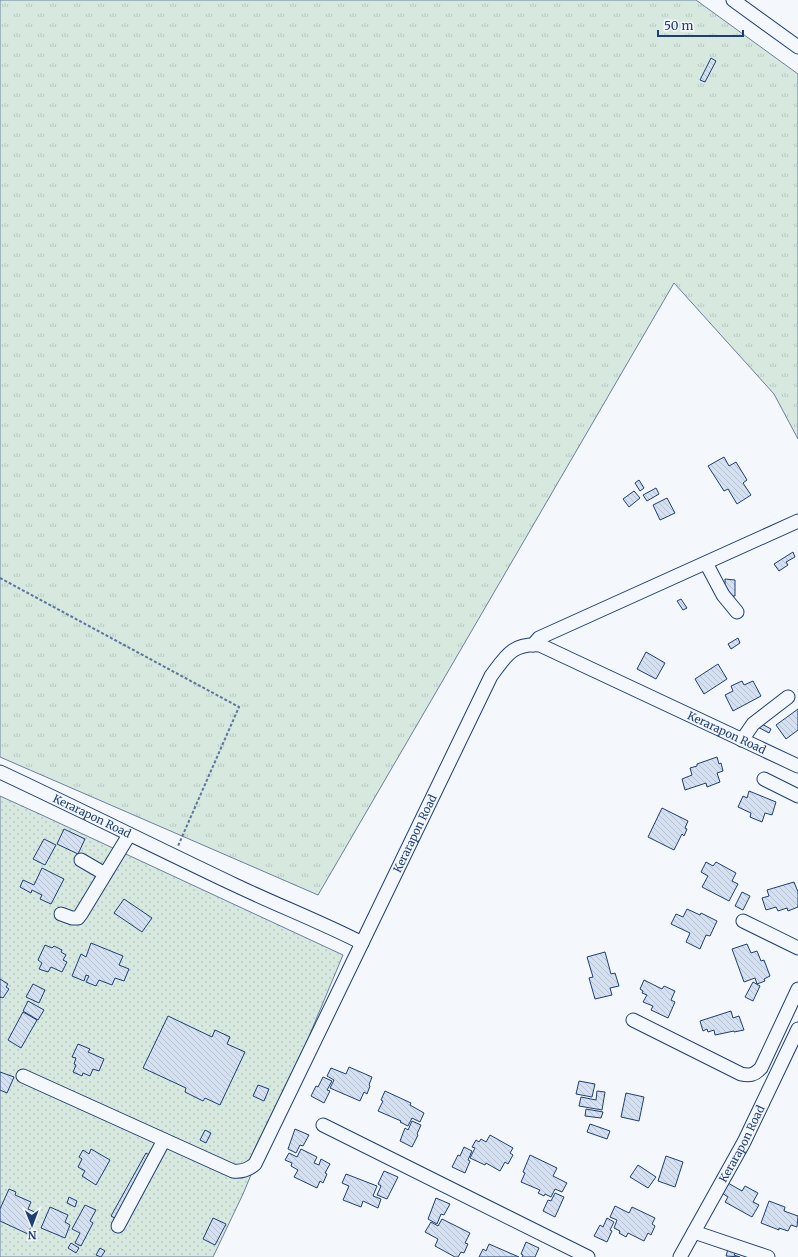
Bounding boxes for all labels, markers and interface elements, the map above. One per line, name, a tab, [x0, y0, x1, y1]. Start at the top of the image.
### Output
scale bar	[658, 12, 743, 38]
text: 50 m	[664, 18, 693, 33]
street label: Kerarapon Road	[685, 708, 768, 757]
street label: Kerarapon Road	[51, 791, 134, 841]
street label: Kerarapon Road	[390, 792, 440, 875]
street label: Kerarapon Road	[716, 1103, 768, 1185]
north arrow	[12, 1205, 52, 1245]
text: N	[27, 1228, 37, 1242]

